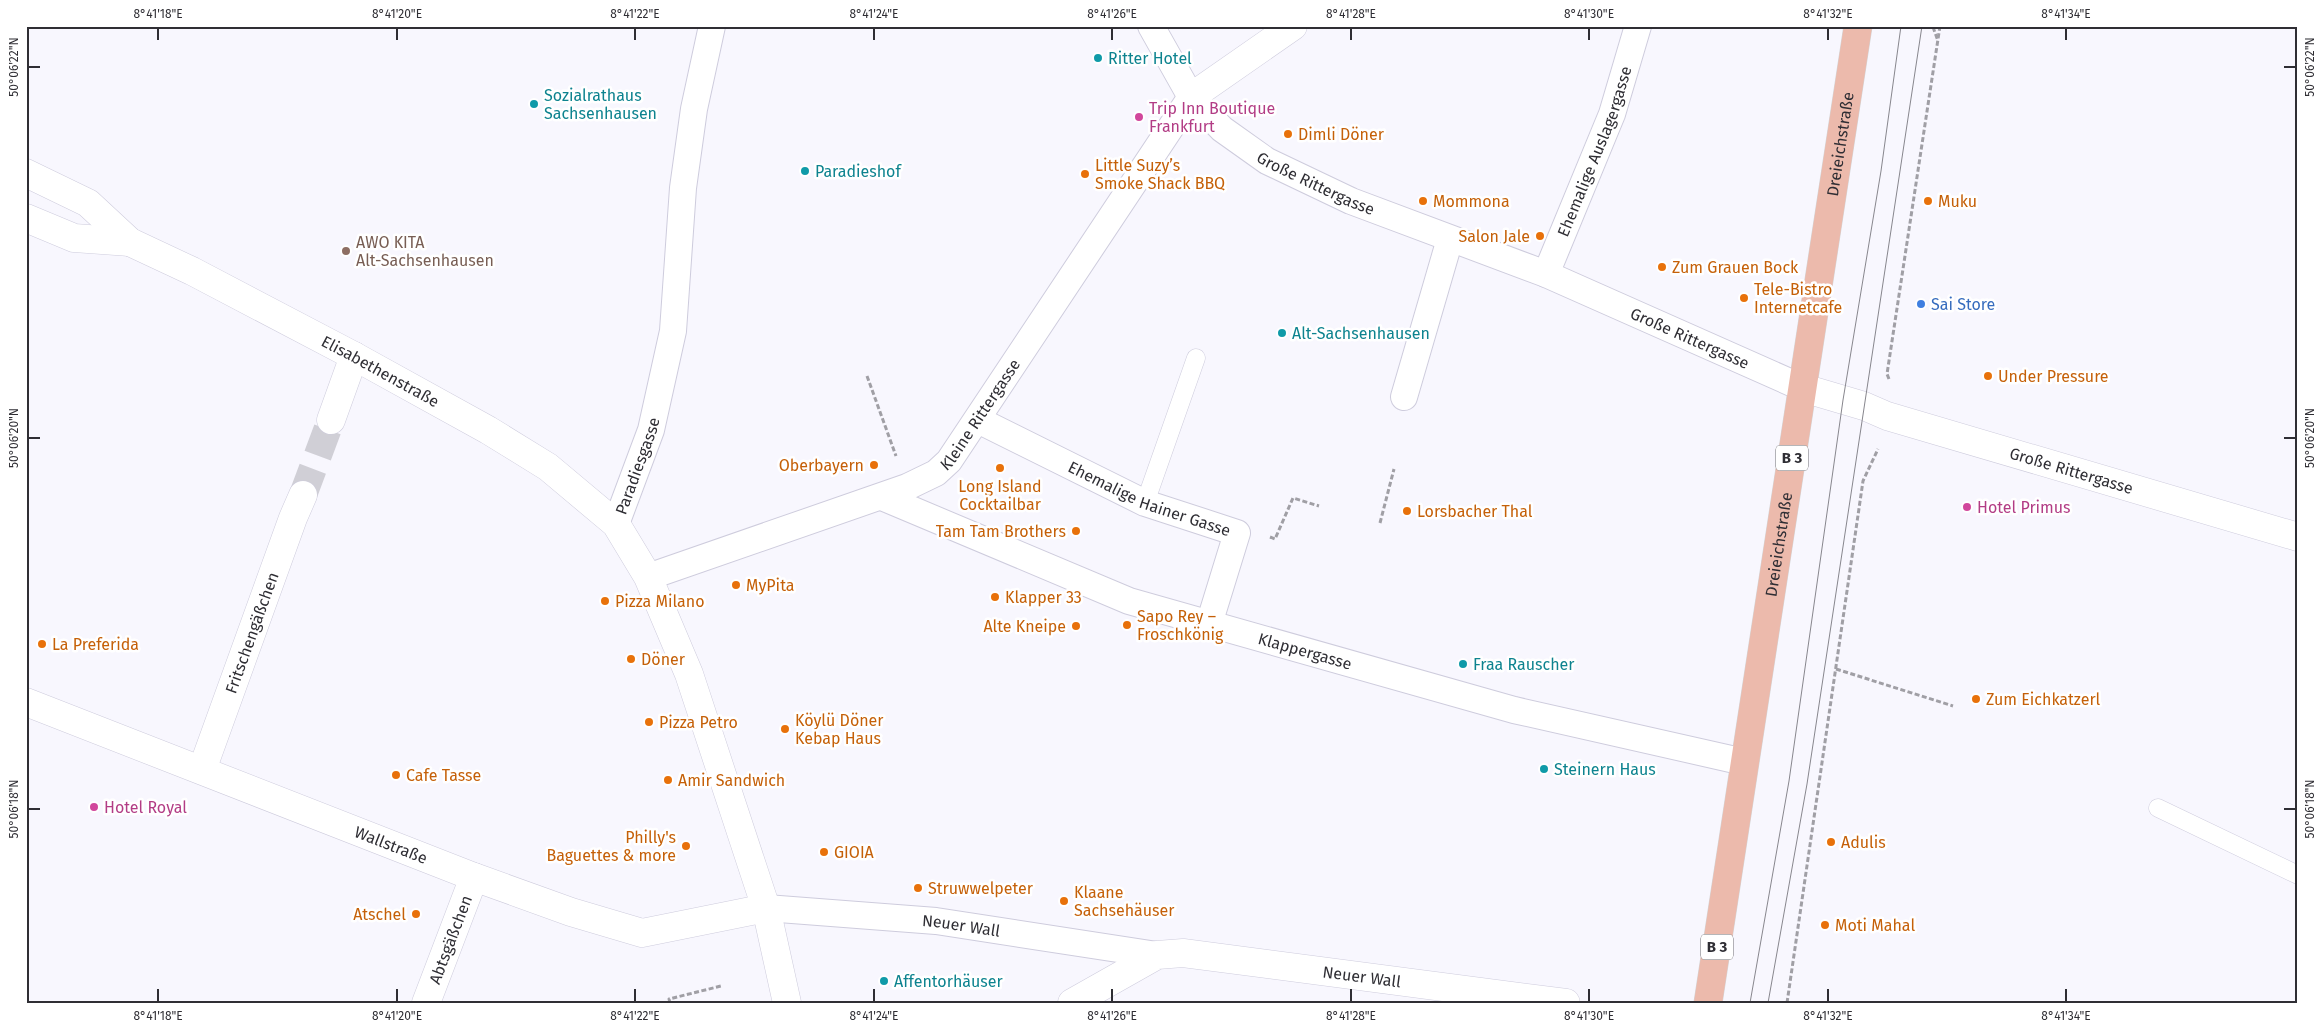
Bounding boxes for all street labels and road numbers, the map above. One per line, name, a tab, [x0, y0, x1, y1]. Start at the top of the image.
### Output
street label: Ehemalige Auslagergasse	[1553, 64, 1636, 240]
street label: Dreieichstraße	[1823, 91, 1858, 198]
street label: Große Rittergasse	[1253, 148, 1377, 219]
street label: Große Rittergasse	[1627, 304, 1752, 373]
street label: Elisabethenstraße	[318, 332, 442, 411]
street label: Kleine Rittergasse	[936, 355, 1024, 475]
street label: Paradiesgasse	[611, 416, 664, 517]
street label: Große Rittergasse	[2007, 444, 2135, 498]
road number: B 3	[1776, 446, 1808, 470]
street label: Ehemalige Hainer Gasse	[1065, 457, 1233, 540]
street label: Dreieichstraße	[1762, 491, 1796, 598]
street label: Fritschengäßchen	[221, 569, 283, 696]
street label: Klappergasse	[1256, 629, 1354, 674]
street label: Wallstraße	[352, 822, 430, 868]
street label: Abtsgäßchen	[425, 893, 476, 987]
street label: Neuer Wall	[921, 911, 1002, 941]
road number: B 3	[1701, 934, 1733, 960]
street label: Neuer Wall	[1321, 962, 1402, 991]

